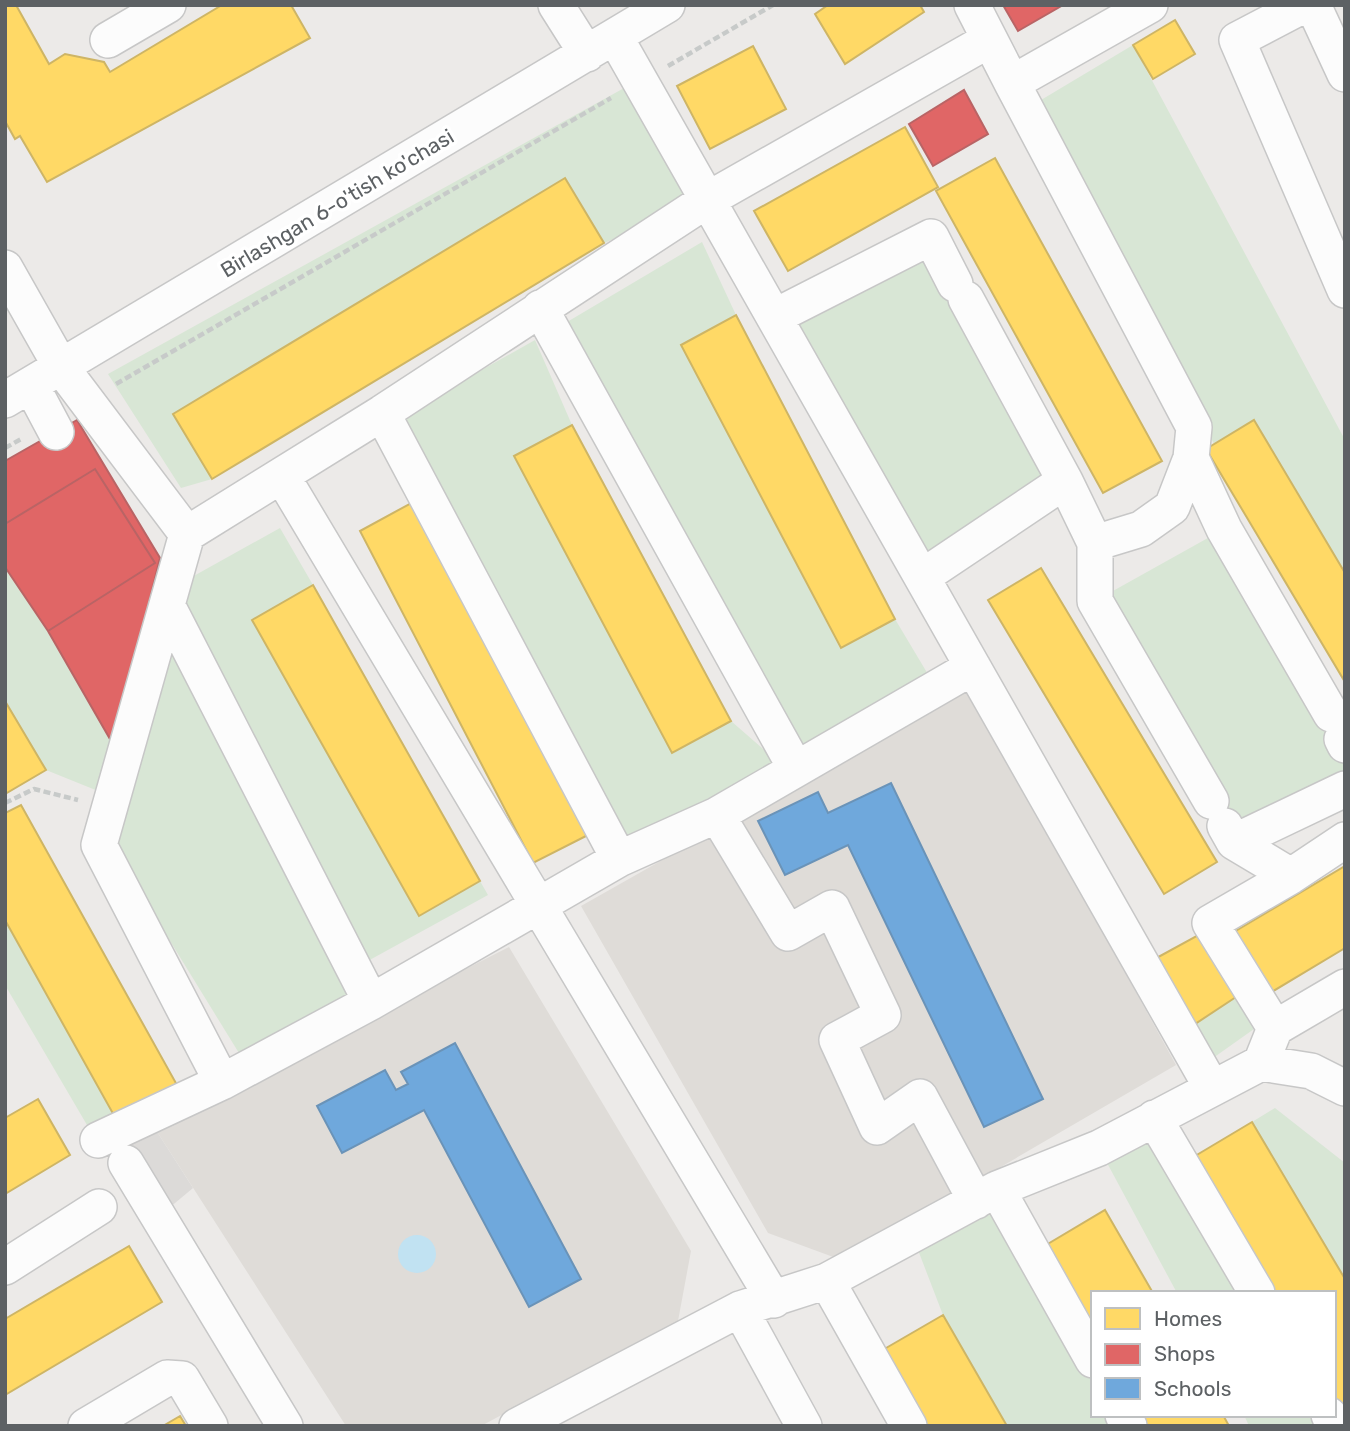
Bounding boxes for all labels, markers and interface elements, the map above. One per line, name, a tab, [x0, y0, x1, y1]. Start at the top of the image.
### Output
street label: Birlashgan 6-o'tish ko'chasi	[216, 123, 458, 283]
legend	[1091, 1291, 1336, 1417]
text: Homes	[1154, 1306, 1222, 1331]
text: Shops	[1154, 1341, 1215, 1366]
text: Schools	[1154, 1376, 1231, 1401]

